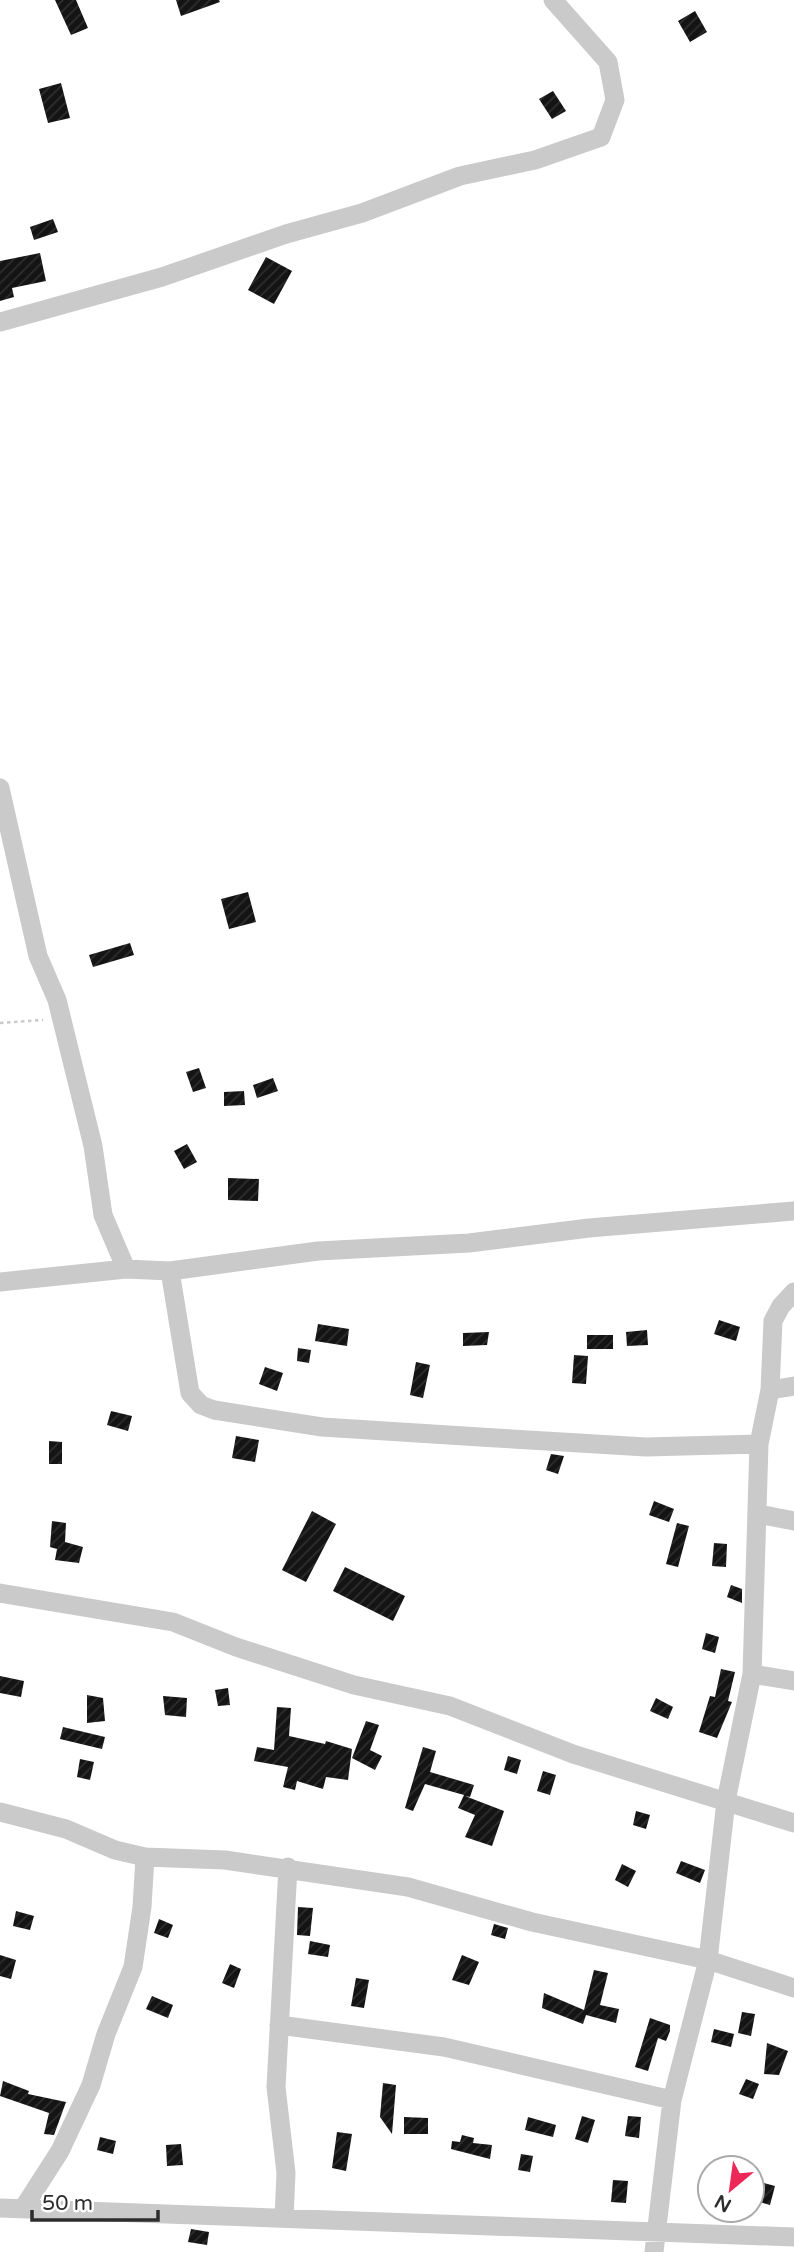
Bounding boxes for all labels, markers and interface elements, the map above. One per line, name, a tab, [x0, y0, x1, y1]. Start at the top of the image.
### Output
north arrow	[696, 2154, 766, 2224]
scale bar	[32, 2178, 158, 2222]
text: N	[711, 2190, 735, 2216]
text: 50 m	[42, 2191, 93, 2216]

